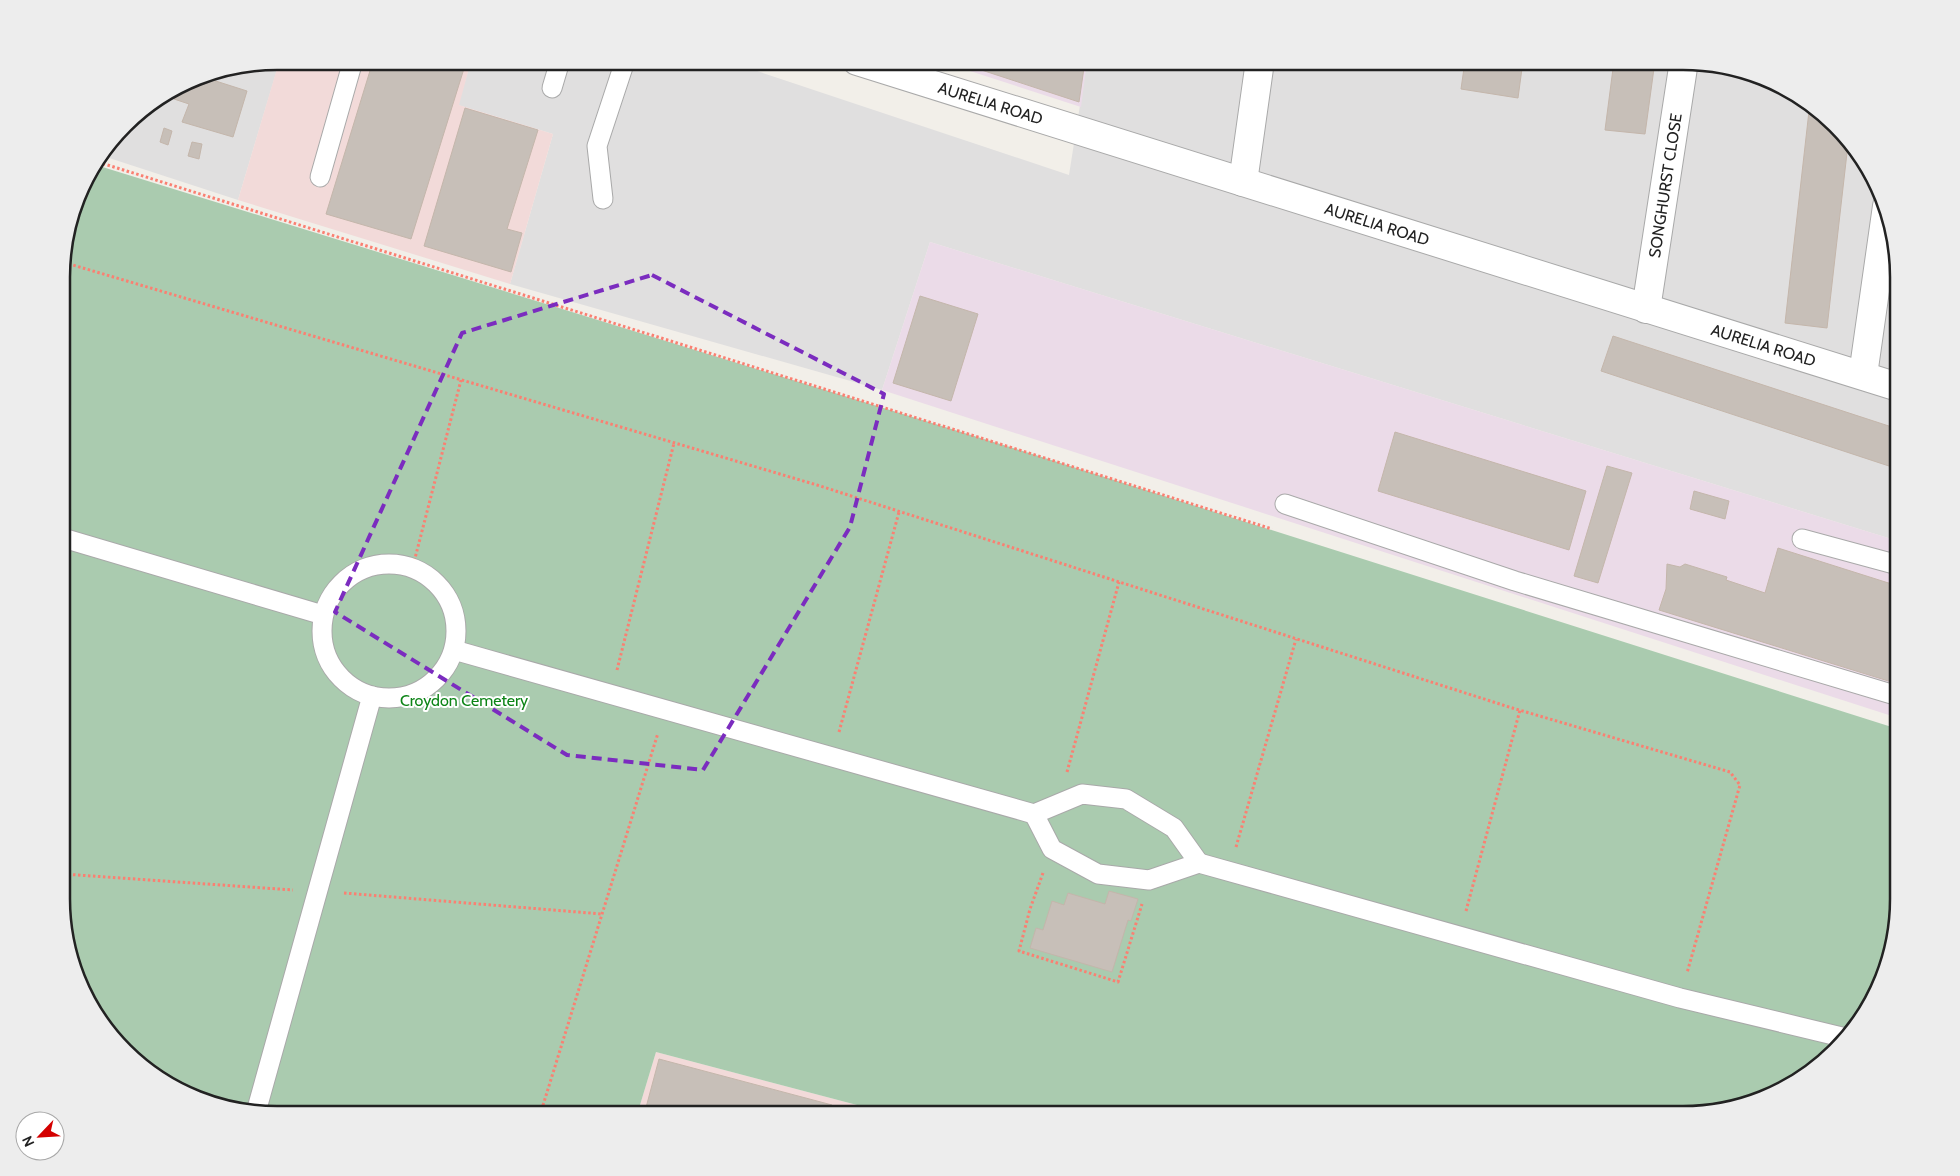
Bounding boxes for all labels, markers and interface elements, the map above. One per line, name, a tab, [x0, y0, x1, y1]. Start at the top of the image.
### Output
street label: AURELIA ROAD	[936, 78, 1045, 128]
street label: SONGHURST CLOSE	[1644, 112, 1685, 259]
street label: AURELIA ROAD	[1322, 199, 1432, 249]
street label: AURELIA ROAD	[1709, 320, 1818, 370]
park label: Croydon Cemetery	[400, 691, 528, 710]
north arrow	[15, 1111, 65, 1161]
text: N	[18, 1133, 38, 1150]

